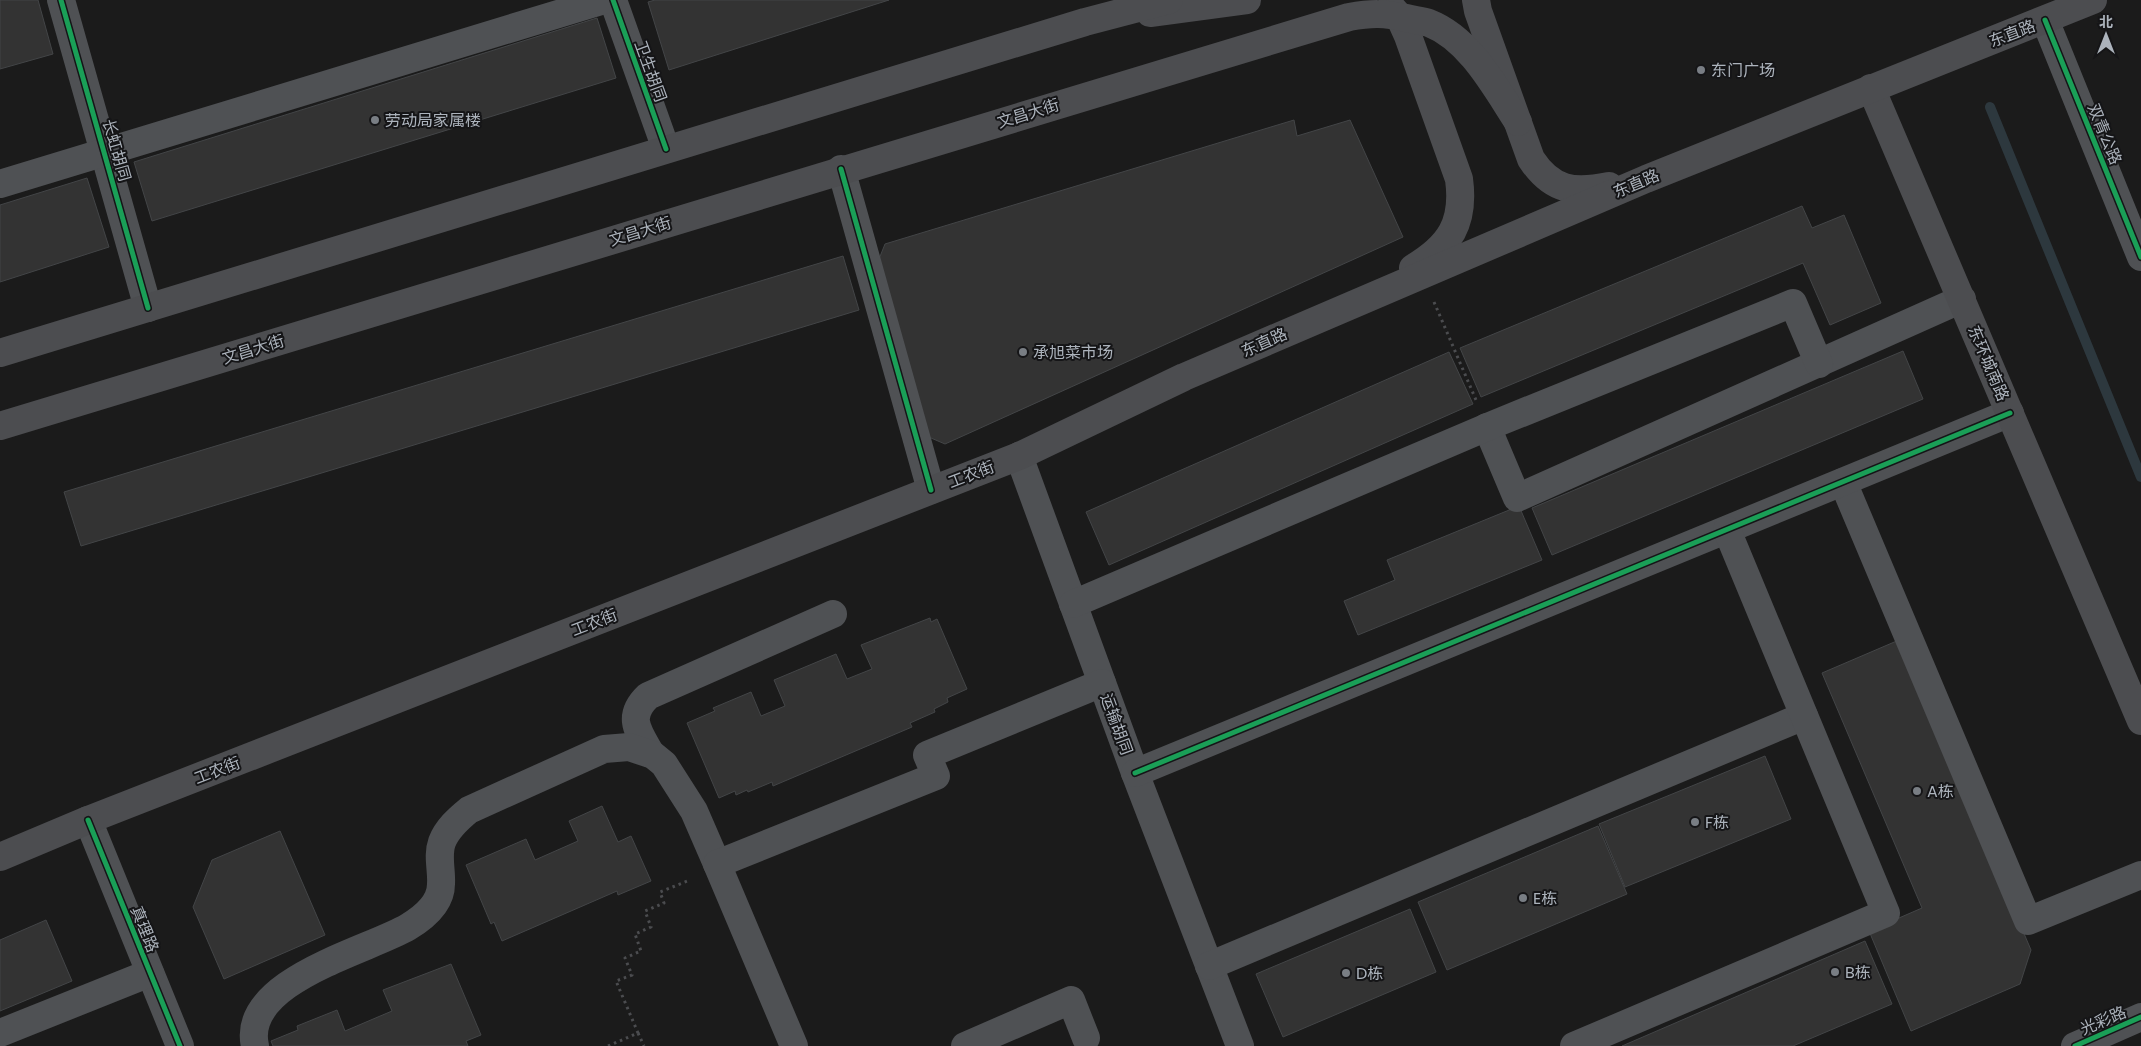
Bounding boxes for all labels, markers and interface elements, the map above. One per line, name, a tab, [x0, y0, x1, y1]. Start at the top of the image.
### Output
north arrow	[2081, 10, 2131, 60]
text: 北	[2099, 12, 2113, 32]
street label: 东直路	[1986, 14, 2039, 53]
street label: 卫生胡同	[629, 37, 672, 105]
place label: 东门广场	[1711, 59, 1775, 82]
marker: 东门广场	[1695, 64, 1707, 76]
street label: 文昌大街	[994, 93, 1062, 134]
street label: 双青公路	[2082, 100, 2127, 168]
place label: 劳动局家属楼	[385, 109, 481, 132]
marker: 劳动局家属楼	[369, 114, 381, 126]
street label: 长虹胡同	[97, 116, 136, 184]
street label: 东直路	[1610, 163, 1663, 203]
street label: 文昌大街	[606, 211, 674, 252]
street label: 东直路	[1238, 322, 1291, 363]
street label: 东环城南路	[1962, 322, 2015, 405]
street label: 文昌大街	[219, 329, 287, 370]
place label: 承旭菜市场	[1033, 341, 1113, 364]
marker: 承旭菜市场	[1017, 346, 1029, 358]
street label: 工农街	[945, 455, 998, 494]
street label: 工农街	[568, 603, 621, 642]
street label: 运输胡同	[1095, 690, 1138, 758]
street label: 工农街	[191, 751, 244, 790]
place label: A栋	[1927, 780, 1954, 803]
marker: A栋	[1911, 785, 1923, 797]
place label: F栋	[1705, 811, 1729, 834]
marker: F栋	[1689, 816, 1701, 828]
place label: E栋	[1533, 887, 1557, 910]
marker: E栋	[1517, 892, 1529, 904]
street label: 真理路	[125, 903, 164, 956]
place label: B栋	[1845, 961, 1871, 984]
place label: D栋	[1356, 962, 1383, 985]
marker: B栋	[1829, 966, 1841, 978]
marker: D栋	[1340, 967, 1352, 979]
street label: 光彩路	[2077, 1000, 2130, 1040]

